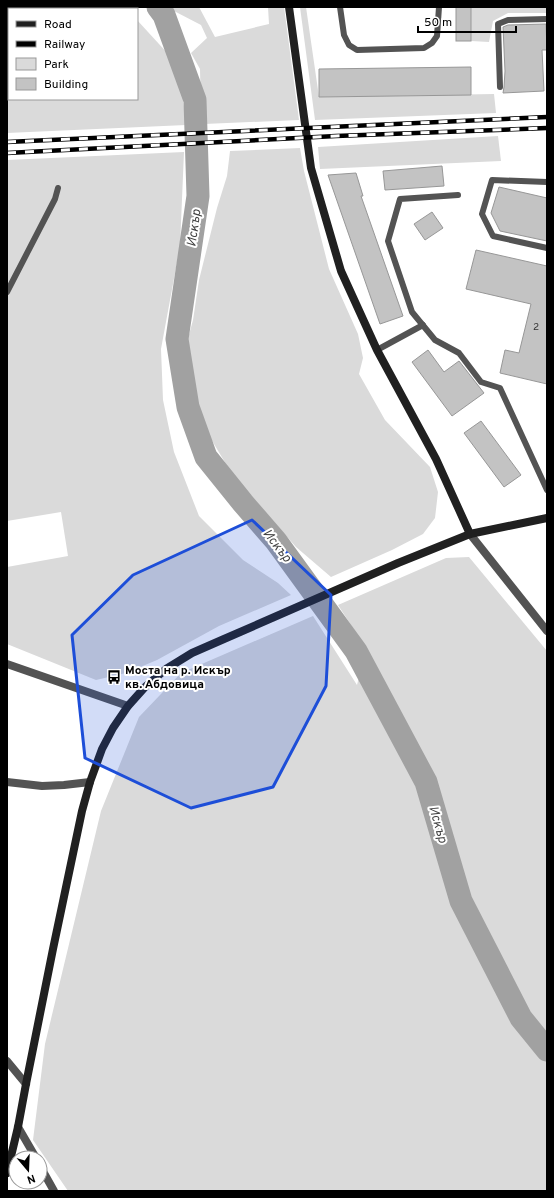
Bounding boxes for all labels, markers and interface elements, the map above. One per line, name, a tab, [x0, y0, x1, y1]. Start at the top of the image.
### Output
legend	[8, 8, 138, 100]
scale bar	[418, 8, 516, 34]
text: 50 m	[424, 15, 452, 31]
text: Road	[44, 17, 72, 33]
text: Railway	[44, 37, 85, 53]
text: Park	[44, 57, 69, 73]
text: Building	[44, 77, 88, 93]
water label: Искър	[184, 208, 206, 248]
house number: 2	[533, 321, 539, 334]
water label: Искър	[259, 526, 295, 567]
place label: Моста на р. Искър кв. Абдовица	[125, 663, 231, 693]
bus stop icon: Моста на р. Искър кв. Абдовица	[106, 669, 122, 685]
water label: Искър	[424, 804, 450, 846]
north arrow	[8, 1150, 48, 1190]
text: N	[25, 1171, 37, 1186]

